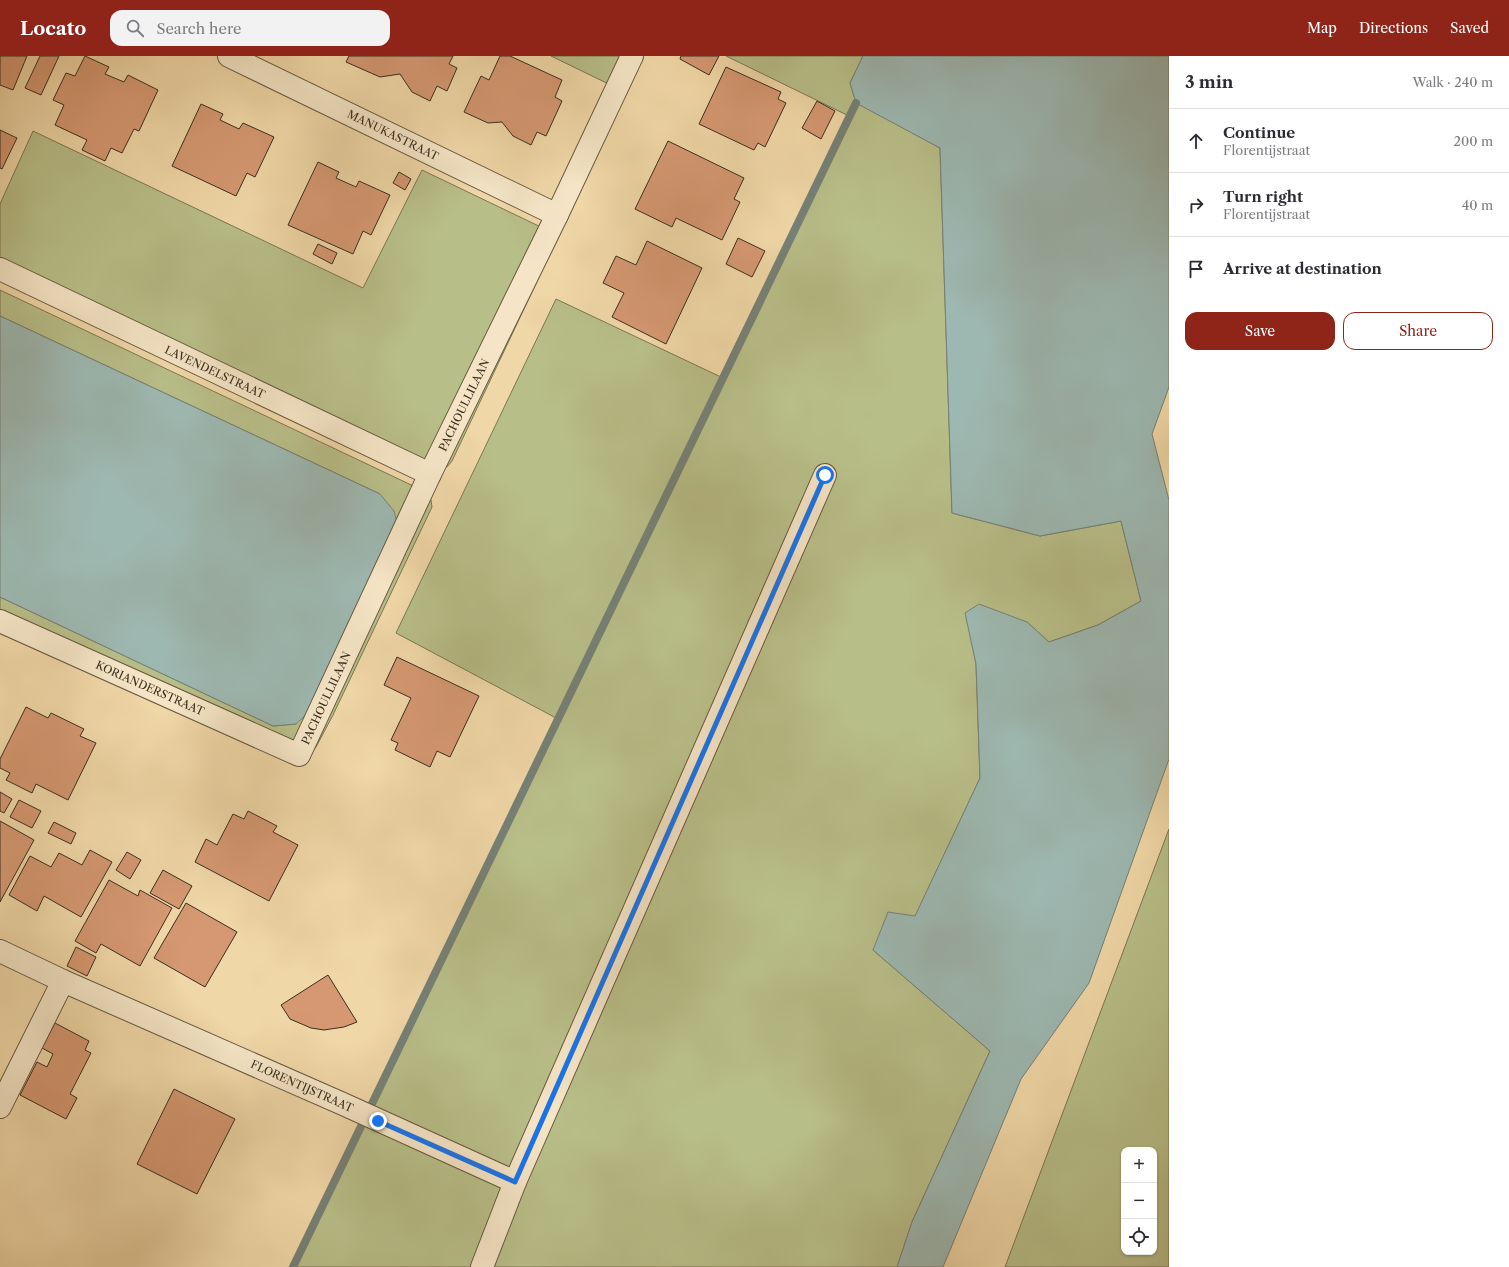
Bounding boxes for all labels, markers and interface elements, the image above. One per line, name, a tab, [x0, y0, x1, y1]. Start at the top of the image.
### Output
search box	[110, 10, 390, 46]
text: Locato	[20, 17, 86, 40]
icon: search	[124, 17, 146, 39]
text: Search here	[156, 19, 241, 38]
text: Map	[1307, 19, 1337, 37]
text: Directions	[1359, 19, 1428, 37]
text: Saved	[1450, 19, 1489, 37]
text: 3 min	[1185, 72, 1234, 92]
text: Walk · 240 m	[1413, 74, 1493, 90]
street label: MANUKASTRAAT	[345, 107, 442, 164]
text: Continue	[1223, 123, 1295, 142]
icon: ahead	[1185, 130, 1207, 152]
text: 200 m	[1453, 133, 1493, 149]
text: Florentijstraat	[1223, 142, 1310, 158]
text: Turn right	[1223, 187, 1303, 206]
icon: right	[1185, 194, 1207, 216]
text: 40 m	[1462, 197, 1493, 213]
text: Florentijstraat	[1223, 206, 1310, 222]
icon: arrive	[1185, 258, 1207, 280]
text: Arrive at destination	[1223, 259, 1382, 278]
button: Save	[1185, 312, 1335, 350]
button: Share	[1343, 312, 1493, 350]
street label: LAVENDELSTRAAT	[163, 343, 268, 402]
street label: PACHOULLILAAN	[436, 357, 492, 453]
route start	[816, 466, 834, 484]
street label: PACHOULLILAAN	[298, 649, 354, 747]
street label: KORIANDERSTRAAT	[94, 658, 207, 719]
street label: FLORENTIJSTRAAT	[248, 1057, 356, 1115]
route end	[369, 1112, 387, 1130]
map controls	[1121, 1147, 1157, 1255]
button: +	[1121, 1147, 1157, 1183]
button: −	[1121, 1183, 1157, 1219]
button: locate	[1121, 1219, 1157, 1255]

